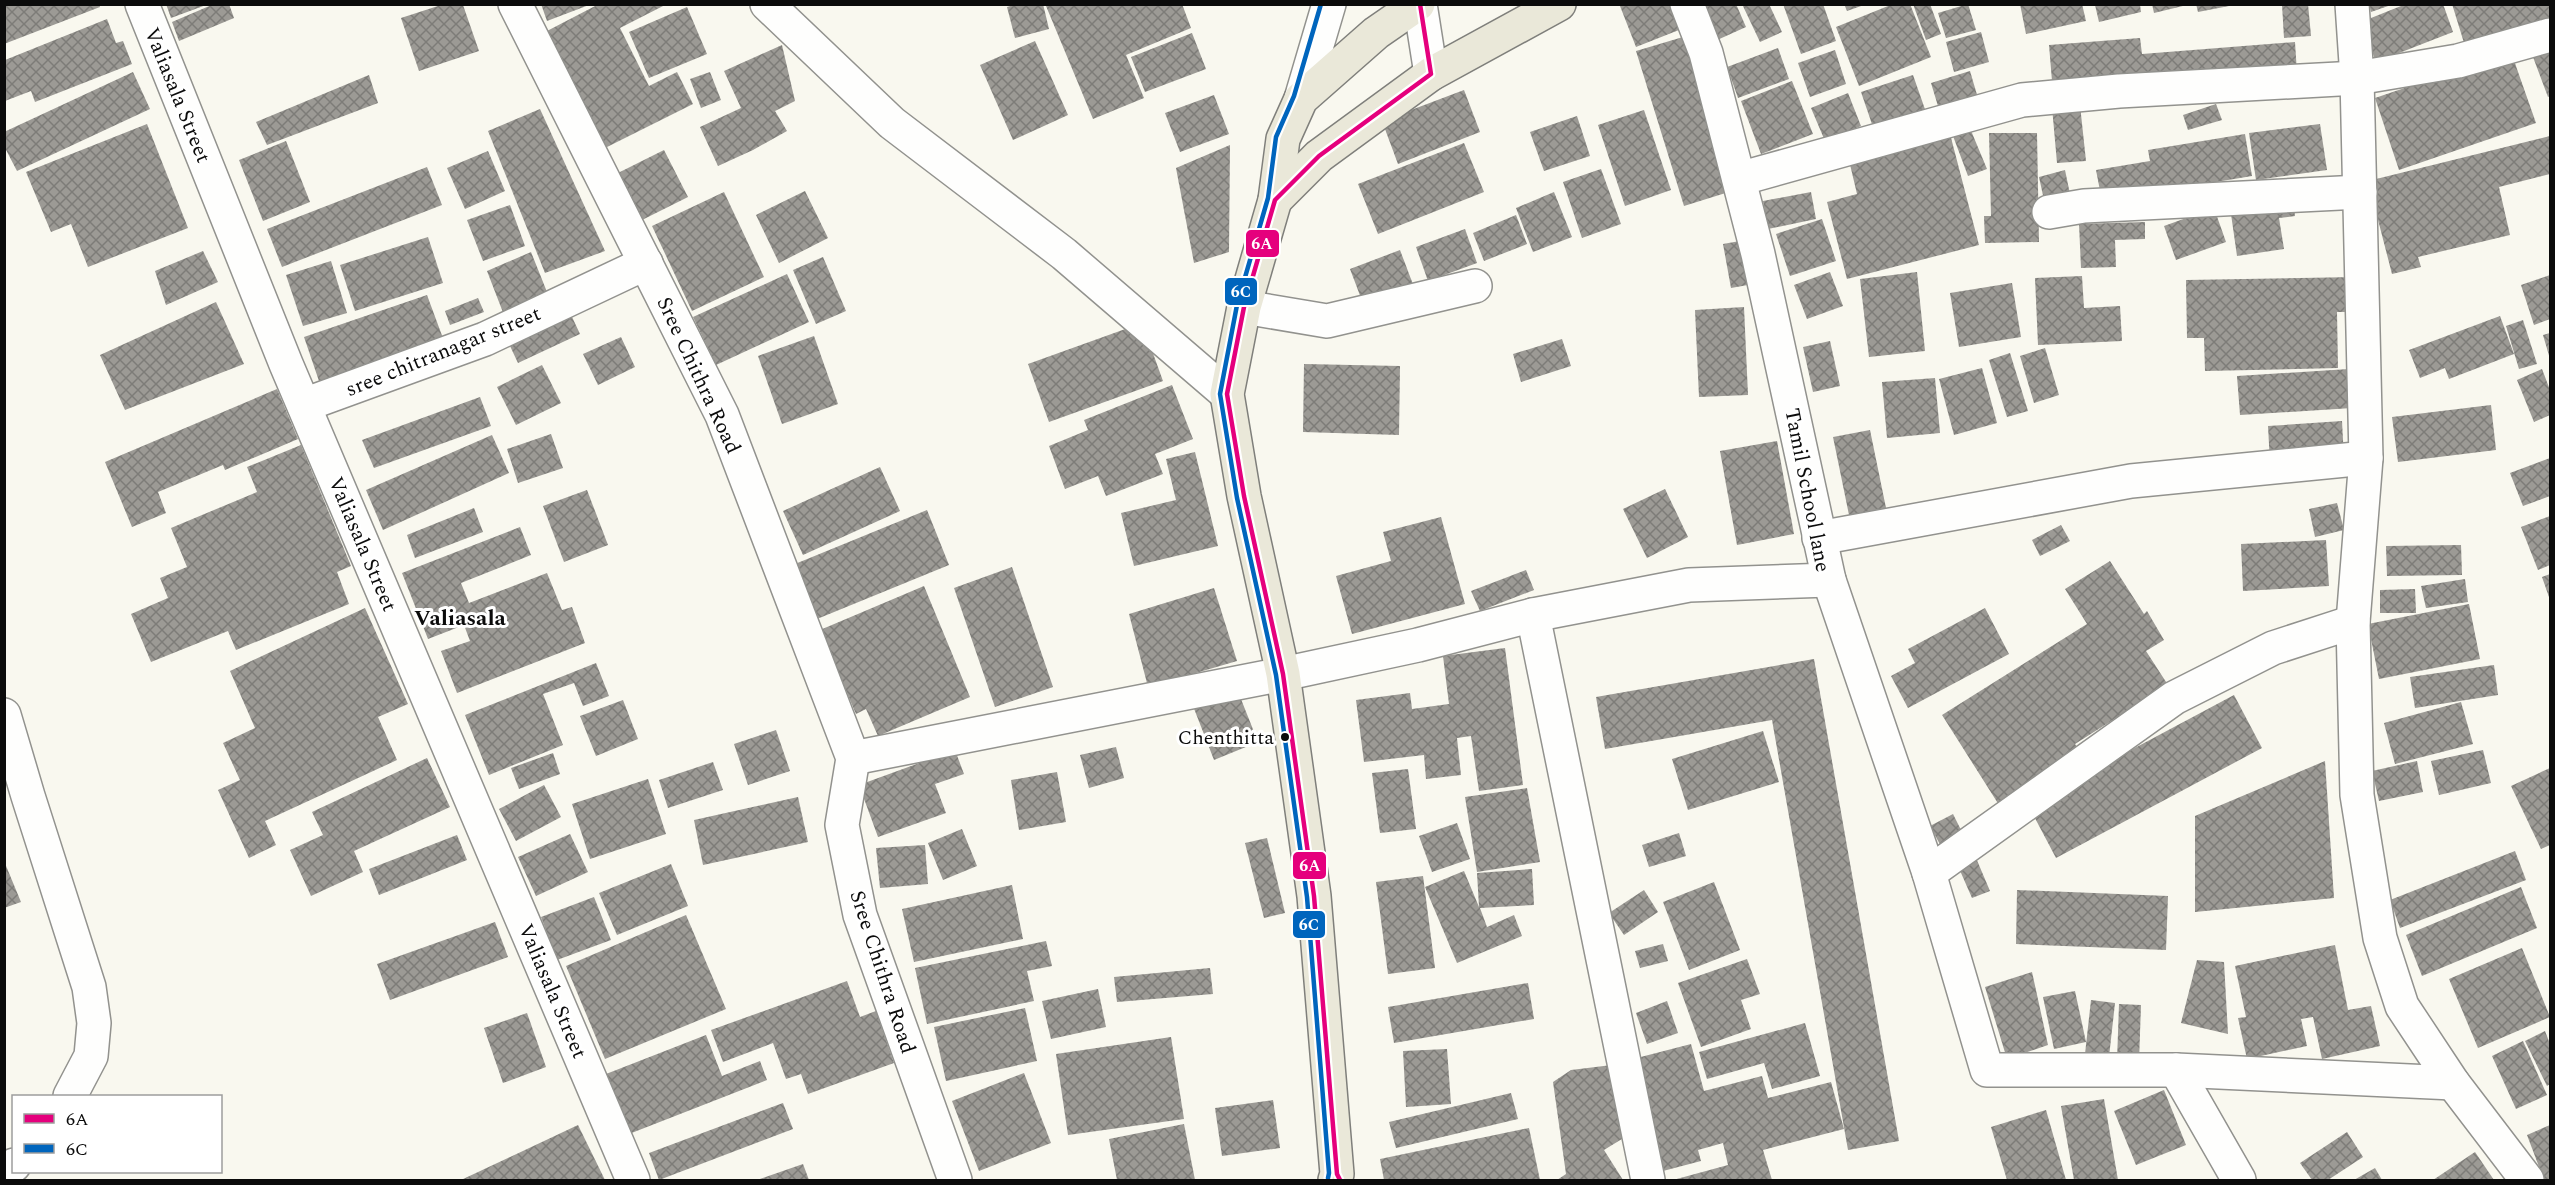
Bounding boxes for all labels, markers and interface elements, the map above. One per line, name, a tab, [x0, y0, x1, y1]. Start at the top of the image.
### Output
street label: Valiasala Street	[135, 23, 219, 168]
line badge: 6A	[1245, 229, 1280, 258]
text: 6A	[1251, 232, 1273, 256]
line badge: 6C	[1224, 277, 1258, 306]
text: 6C	[1231, 280, 1251, 304]
street label: Sree Chithra Road	[648, 292, 749, 459]
street label: sree chitranagar street	[341, 298, 546, 406]
street label: Tamil School lane	[1775, 405, 1839, 575]
street label: Valiasala Street	[319, 472, 405, 617]
district label: Valiasala	[414, 602, 507, 635]
place label: Chenthitta	[1178, 723, 1274, 753]
marker: Chenthitta	[1279, 731, 1291, 743]
line badge: 6A	[1292, 851, 1327, 880]
text: 6A	[1299, 854, 1321, 878]
street label: Sree Chithra Road	[841, 886, 924, 1058]
line badge: 6C	[1292, 910, 1326, 939]
text: 6C	[1299, 913, 1319, 937]
street label: Valiasala Street	[509, 919, 595, 1064]
legend	[12, 1095, 222, 1173]
text: 6A	[66, 1106, 89, 1133]
text: 6C	[66, 1136, 88, 1163]

